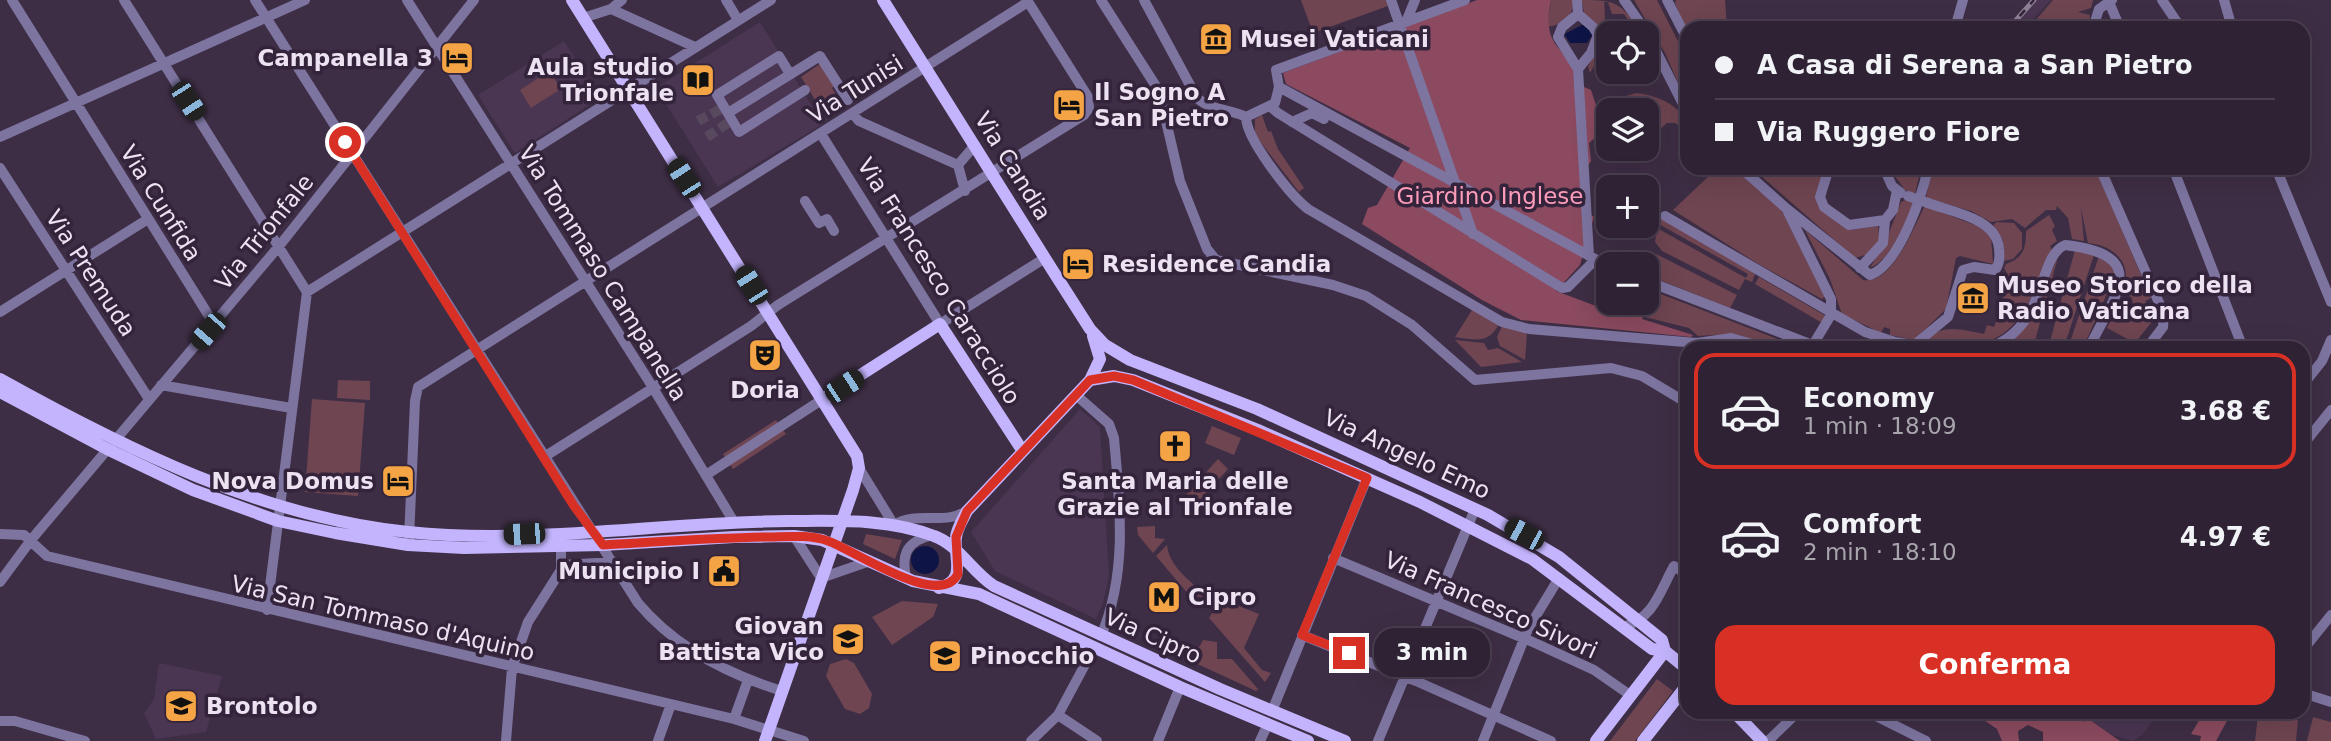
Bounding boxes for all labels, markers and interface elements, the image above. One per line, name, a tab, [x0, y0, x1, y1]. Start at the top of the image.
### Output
museum icon: Musei Vaticani	[1197, 20, 1235, 58]
map controls	[1596, 21, 1659, 315]
button: locate	[1596, 21, 1659, 84]
place label: Musei Vaticani	[1240, 26, 1429, 52]
hotel icon: Campanella 3	[438, 39, 476, 77]
place label: Campanella 3	[257, 45, 433, 71]
street label: Via Tunisi	[803, 49, 907, 129]
text: A Casa di Serena a San Pietro	[1757, 50, 2193, 80]
place label: Aula studio Trionfale	[527, 54, 674, 106]
library icon: Aula studio Trionfale	[679, 61, 717, 99]
car	[168, 78, 209, 124]
place label: Il Sogno A San Pietro	[1094, 79, 1229, 131]
hotel icon: Il Sogno A San Pietro	[1050, 86, 1088, 124]
button: layers	[1596, 98, 1659, 161]
street label: Via Candia	[969, 107, 1057, 225]
text: Via Ruggero Fiore	[1757, 117, 2020, 147]
route start	[329, 126, 361, 158]
street label: Via Cunfida	[115, 140, 207, 266]
street label: Via Tommaso Campanella	[513, 140, 693, 406]
street label: Via Francesco Caracciolo	[852, 153, 1026, 409]
car	[664, 155, 705, 201]
street label: Via Trionfale	[210, 169, 318, 295]
button: +	[1596, 175, 1659, 238]
park label: Giardino Inglese	[1397, 183, 1583, 209]
street label: Via Premuda	[41, 205, 141, 341]
hotel icon: Residence Candia	[1059, 245, 1097, 283]
place label: Residence Candia	[1102, 251, 1331, 277]
button: −	[1596, 252, 1659, 315]
car	[731, 262, 772, 308]
place label: Museo Storico della Radio Vaticana	[1997, 272, 2253, 324]
museum icon: Museo Storico della Radio Vaticana	[1954, 279, 1992, 317]
car	[187, 308, 230, 354]
theatre icon: Doria	[746, 336, 784, 374]
car	[821, 366, 868, 406]
place label: Doria	[730, 377, 800, 403]
icon: car	[1719, 380, 1782, 443]
text: Economy	[1803, 383, 1934, 413]
text: 3.68 €	[2180, 396, 2271, 426]
street label: Via Angelo Emo	[1320, 404, 1494, 504]
text: 1 min · 18:09	[1803, 413, 1957, 439]
church icon: Santa Maria delle Grazie al Trionfale	[1156, 427, 1194, 465]
hotel icon: Nova Domus	[379, 462, 417, 500]
place label: Nova Domus	[212, 468, 374, 494]
place label: Santa Maria delle Grazie al Trionfale	[1057, 468, 1293, 520]
icon: car	[1719, 506, 1782, 569]
text: Comfort	[1803, 509, 1921, 539]
car	[1501, 515, 1548, 553]
text: 4.97 €	[2180, 522, 2271, 552]
car	[503, 523, 546, 545]
text: 2 min · 18:10	[1803, 539, 1957, 565]
street label: Via Francesco Sivori	[1381, 546, 1601, 664]
public building icon: Municipio I	[705, 552, 743, 590]
place label: Municipio I	[558, 558, 700, 584]
street label: Via San Tommaso d'Aquino	[229, 570, 537, 666]
metro station icon: Cipro	[1145, 578, 1183, 616]
place label: Cipro	[1188, 584, 1256, 610]
street label: Via Cipro	[1101, 603, 1205, 669]
place label: Giovan Battista Vico	[658, 613, 824, 665]
school or university icon: Giovan Battista Vico	[829, 620, 867, 658]
button: Conferma	[1715, 625, 2275, 705]
callout: 3 min	[1374, 628, 1489, 678]
school or university icon: Pinocchio	[926, 637, 964, 675]
route end	[1333, 637, 1365, 669]
text: 3 min	[1396, 639, 1468, 665]
place label: Pinocchio	[970, 643, 1094, 669]
school or university icon: Brontolo	[162, 687, 200, 725]
place label: Brontolo	[206, 693, 318, 719]

